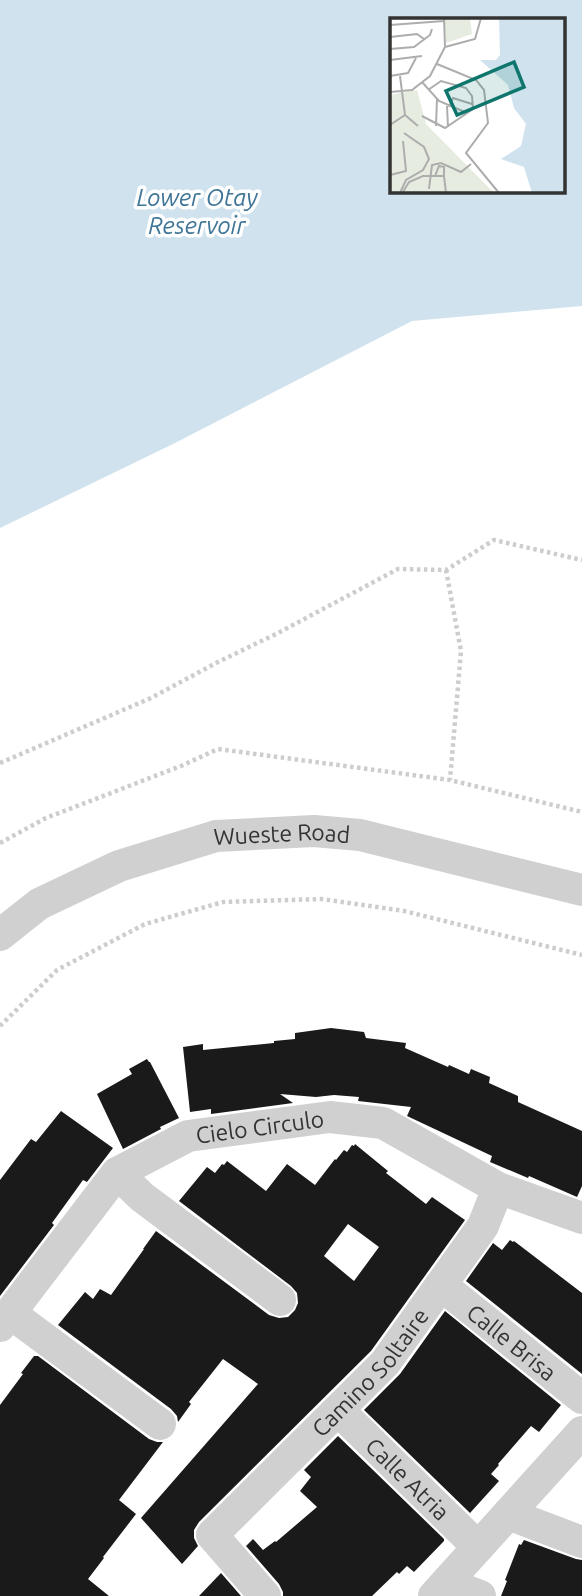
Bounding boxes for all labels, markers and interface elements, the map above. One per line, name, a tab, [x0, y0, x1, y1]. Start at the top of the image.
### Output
inset map	[390, 18, 564, 192]
water label: Lower Otay Reservoir	[136, 184, 258, 239]
street label: Wueste Road	[213, 818, 351, 849]
street label: Cielo Circulo	[194, 1105, 325, 1147]
street label: Calle Brisa	[463, 1299, 561, 1385]
street label: Camino Soltaire	[307, 1303, 433, 1441]
street label: Calle Atria	[361, 1432, 455, 1525]

